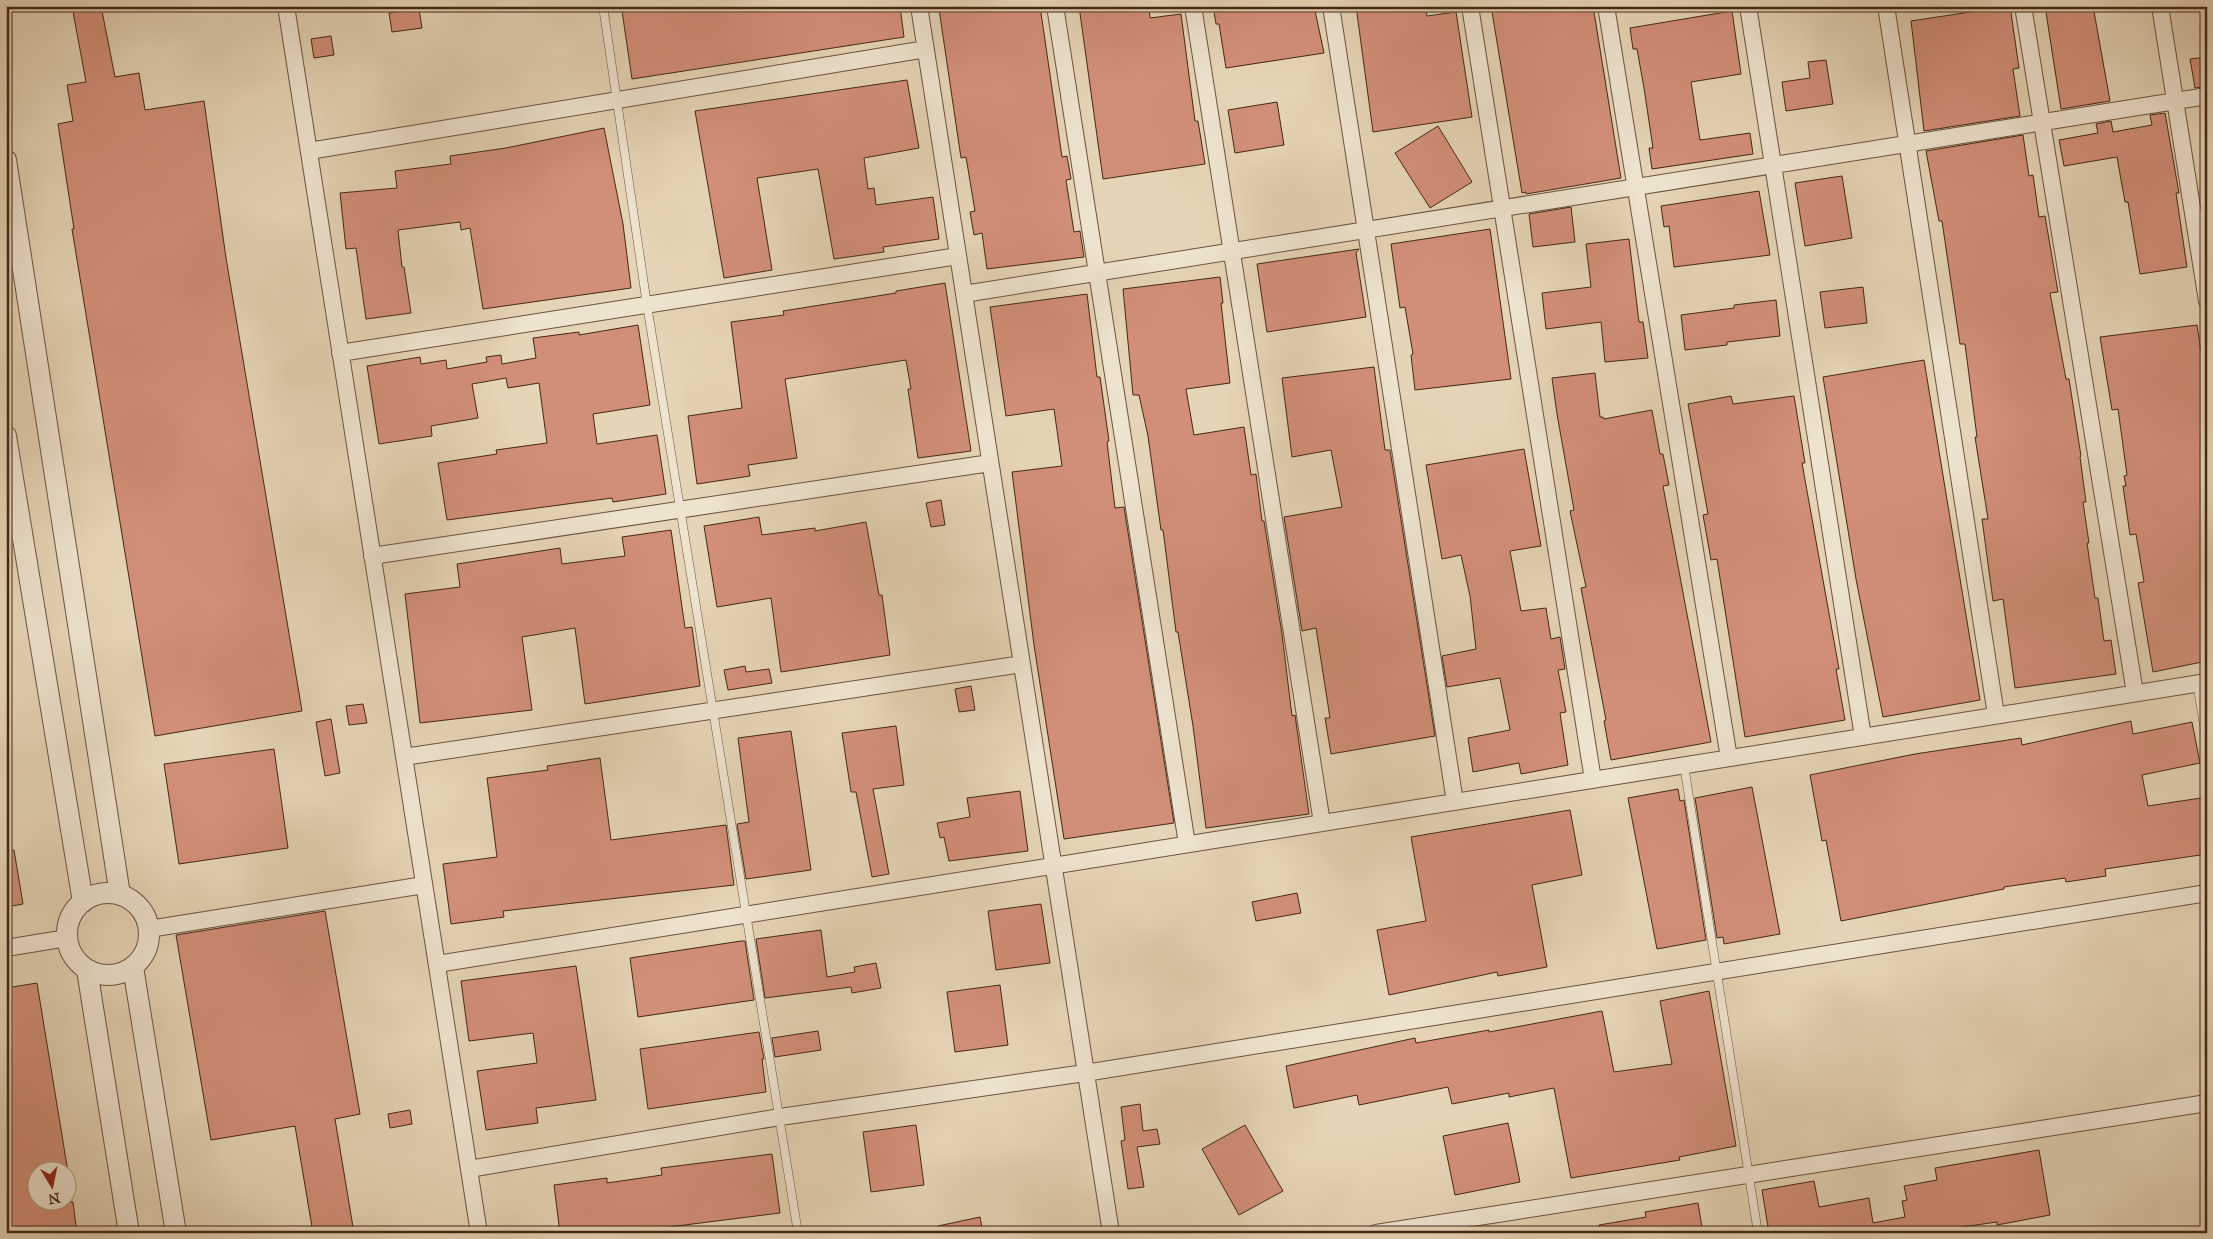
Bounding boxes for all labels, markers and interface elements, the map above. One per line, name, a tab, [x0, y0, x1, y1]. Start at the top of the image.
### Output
north arrow	[28, 1162, 78, 1212]
text: N	[47, 1189, 61, 1208]

